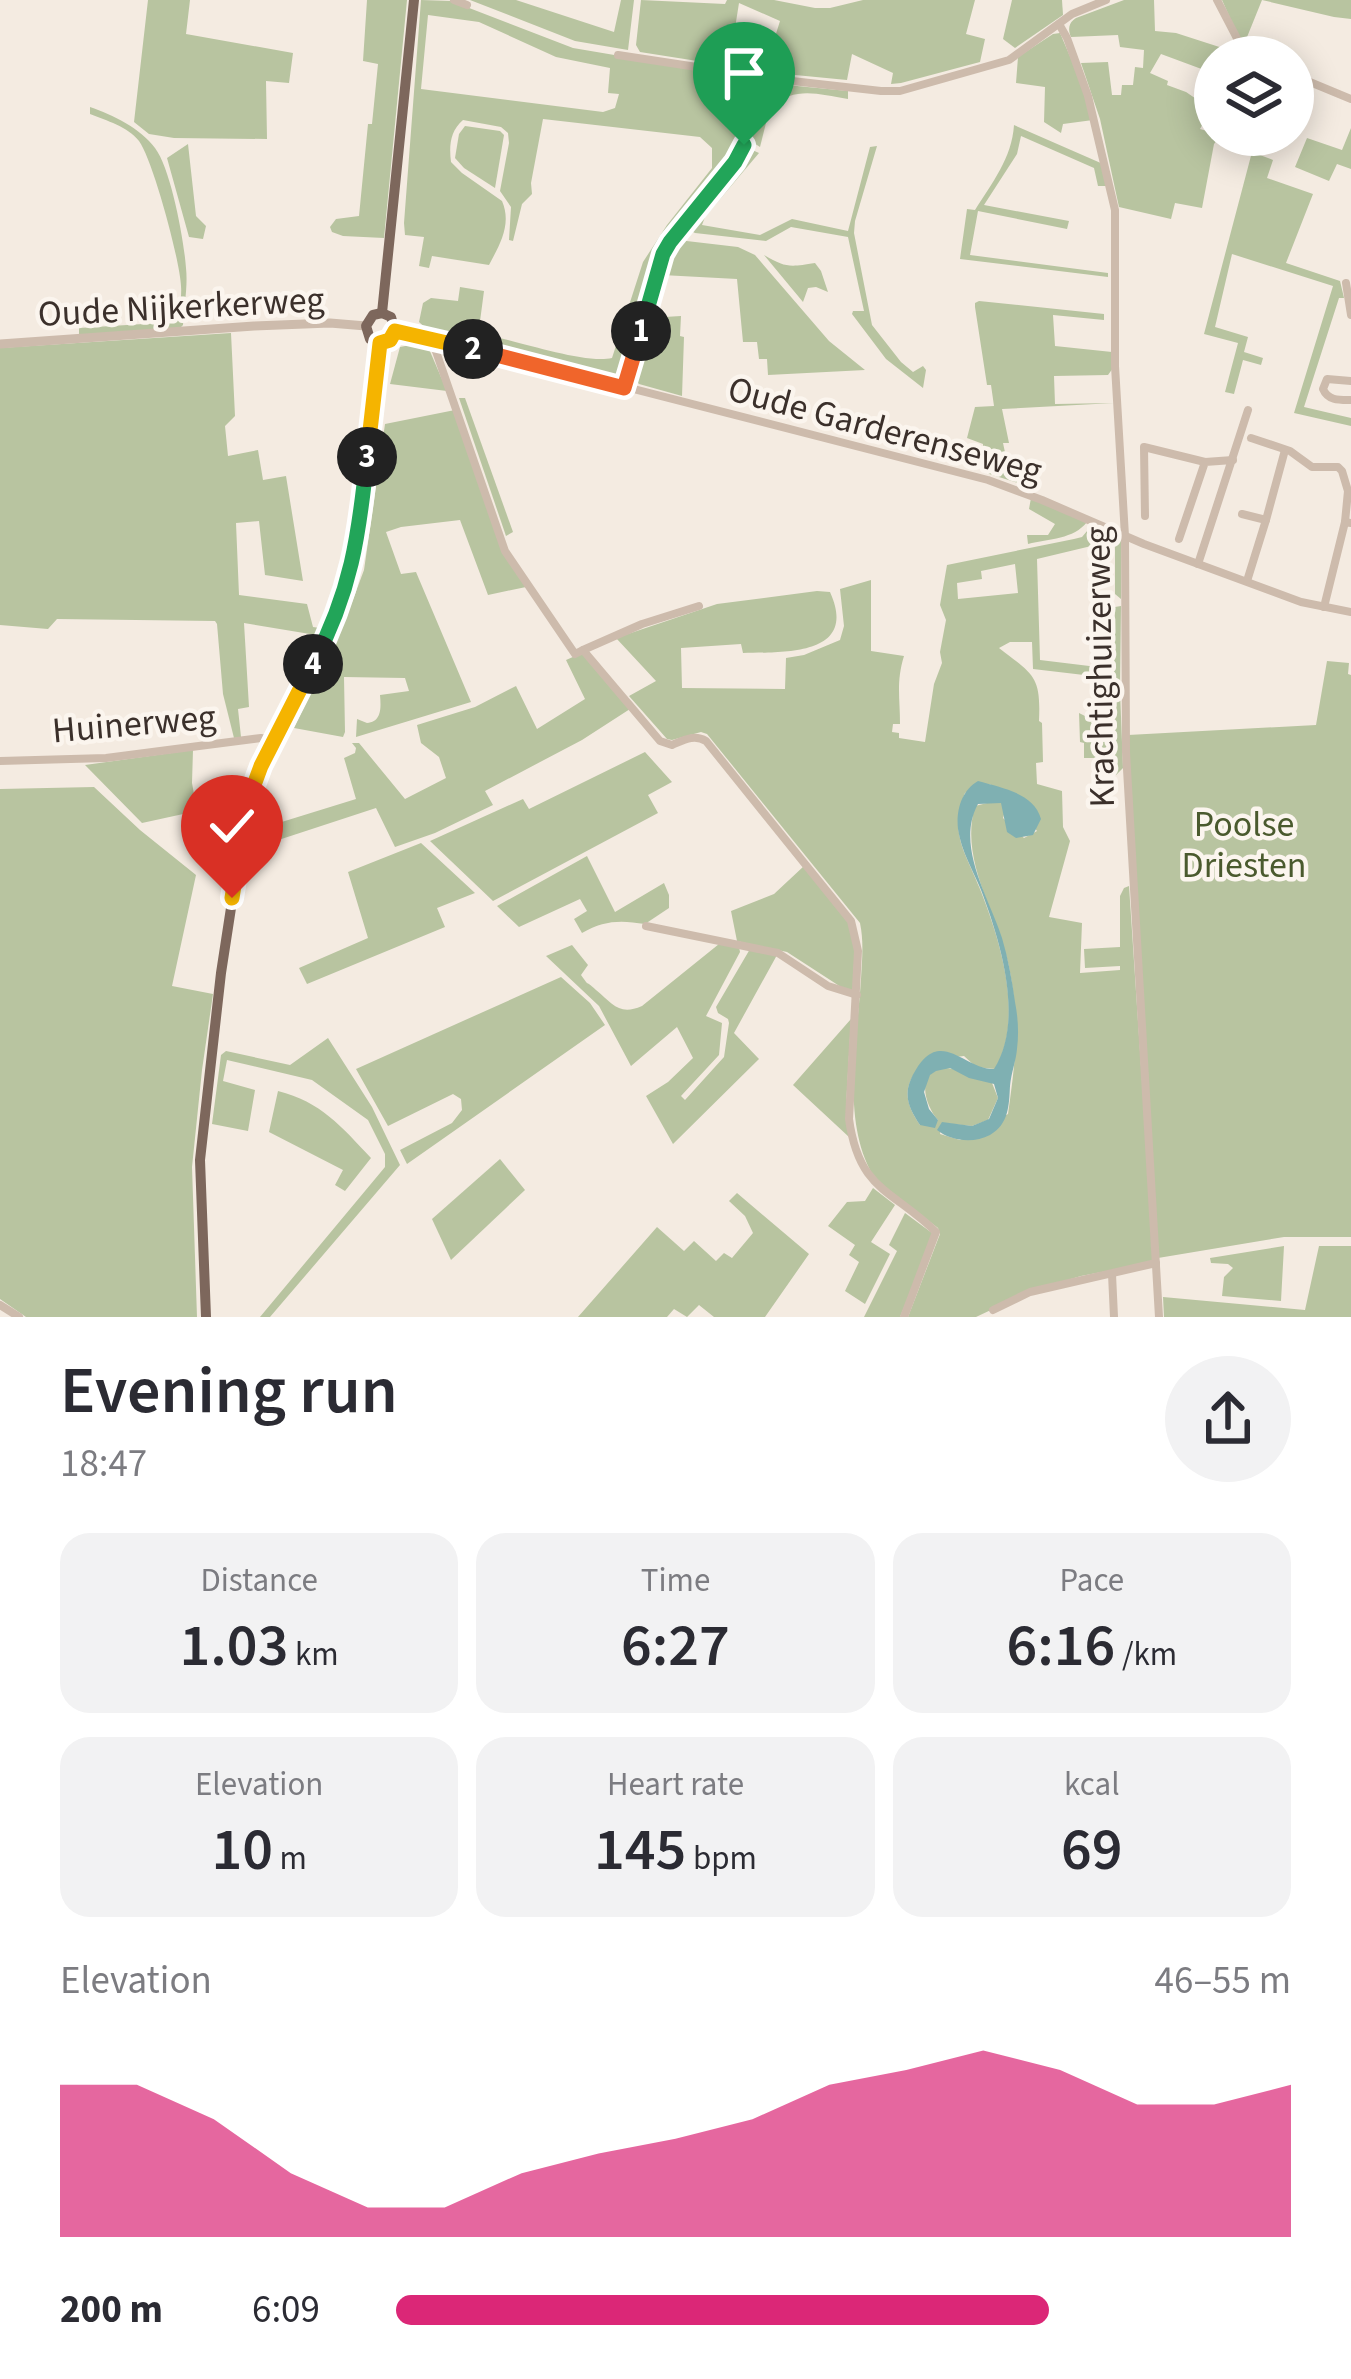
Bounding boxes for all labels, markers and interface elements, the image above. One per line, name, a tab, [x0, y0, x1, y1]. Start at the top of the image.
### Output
pin	[693, 22, 795, 145]
map controls	[1194, 36, 1314, 156]
button: layers	[1194, 36, 1314, 156]
icon: arrive	[711, 40, 777, 106]
street label: Oude Nijkerkerweg	[37, 274, 325, 340]
pin: 1	[611, 301, 671, 361]
text: 1	[632, 307, 650, 354]
pin: 2	[443, 319, 503, 379]
text: 2	[464, 325, 482, 372]
street label: Oude Garderenseweg	[722, 364, 1048, 496]
pin: 3	[337, 427, 397, 487]
text: 3	[358, 433, 376, 480]
street label: Krachtighuizerweg	[1072, 526, 1128, 808]
pin: 4	[283, 634, 343, 694]
text: 4	[304, 640, 322, 687]
street label: Huinerweg	[50, 691, 218, 757]
pin	[181, 775, 283, 898]
icon: check	[199, 793, 265, 859]
park label: Poolse Driesten	[1182, 799, 1306, 891]
text: Evening run	[60, 1344, 398, 1438]
button: share	[1165, 1356, 1291, 1482]
text: 18:47	[60, 1436, 147, 1492]
text: Distance	[200, 1557, 318, 1604]
text: Time	[641, 1557, 710, 1604]
text: Pace	[1060, 1557, 1124, 1604]
text: 1.03	[180, 1604, 288, 1689]
text: 6:27	[621, 1604, 730, 1689]
text: 6:16	[1006, 1604, 1115, 1689]
text: km	[288, 1631, 339, 1678]
text: /km	[1115, 1631, 1177, 1678]
text: Elevation	[195, 1761, 323, 1808]
text: Heart rate	[607, 1761, 744, 1808]
text: kcal	[1064, 1761, 1120, 1808]
text: 10	[211, 1808, 273, 1893]
text: 145	[594, 1808, 686, 1893]
text: 69	[1061, 1808, 1123, 1893]
text: m	[273, 1835, 307, 1882]
text: bpm	[686, 1835, 757, 1882]
text: Elevation	[60, 1953, 212, 2009]
text: 46–55 m	[1155, 1953, 1291, 2009]
text: 200 m	[60, 2282, 163, 2338]
text: 6:09	[252, 2282, 320, 2338]

